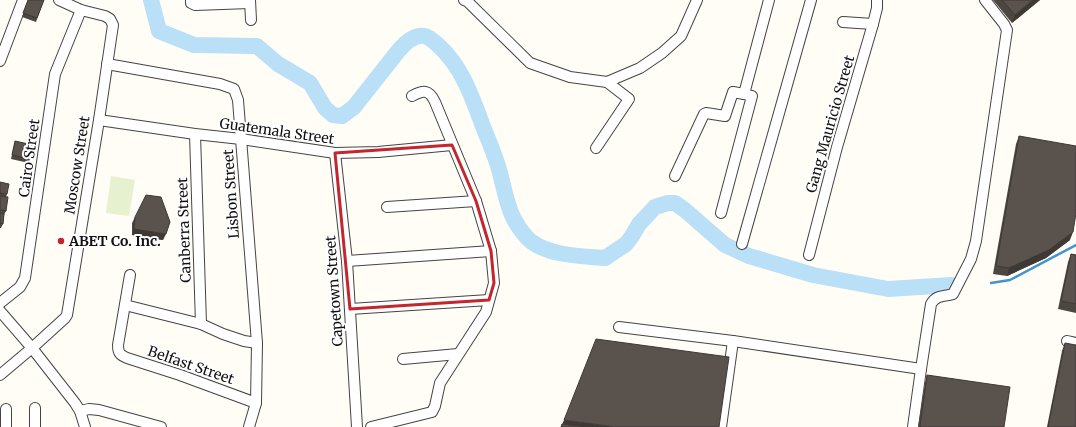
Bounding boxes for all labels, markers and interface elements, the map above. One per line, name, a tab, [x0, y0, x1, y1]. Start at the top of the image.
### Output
street label: Gang Mauricio Street	[802, 53, 858, 195]
street label: Moscow Street	[60, 114, 94, 215]
street label: Guatemala Street	[219, 114, 336, 148]
street label: Cairo Street	[15, 117, 43, 198]
street label: Lisbon Street	[219, 148, 243, 239]
street label: Canberra Street	[173, 177, 195, 283]
place label: ABET Co. Inc.	[68, 232, 161, 250]
street label: Capetown Street	[321, 234, 347, 347]
marker: ABET Co. Inc.	[56, 236, 66, 246]
street label: Belfast Street	[146, 342, 237, 388]

